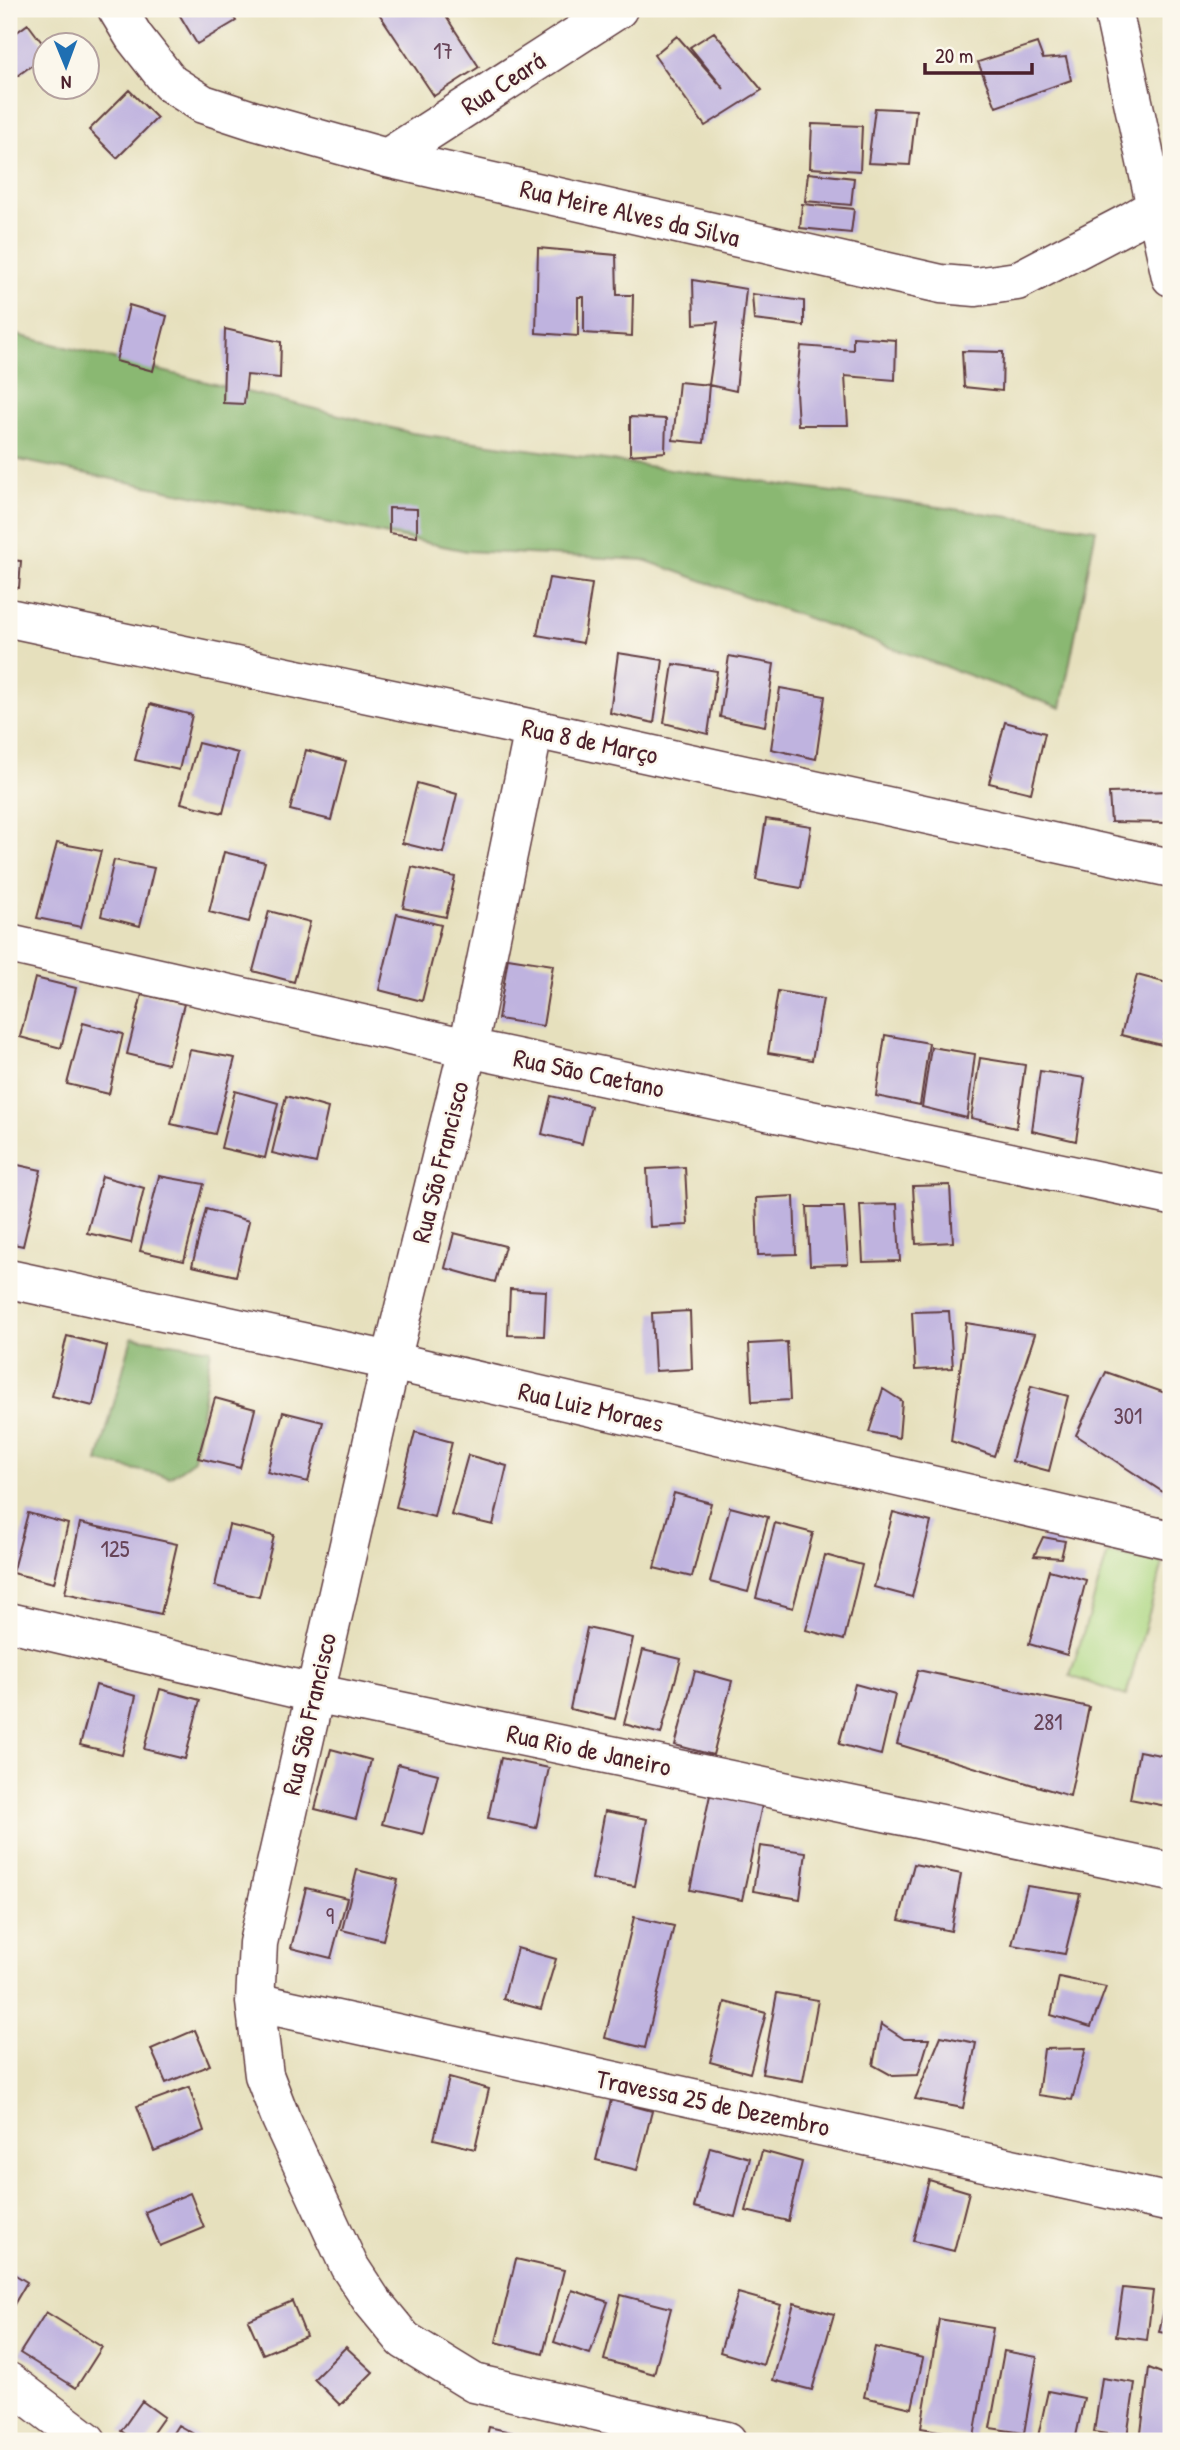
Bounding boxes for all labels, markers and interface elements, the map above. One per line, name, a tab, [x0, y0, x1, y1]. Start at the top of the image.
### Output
north arrow	[32, 32, 102, 102]
scale bar	[925, 32, 1031, 76]
house number: 17	[433, 35, 453, 66]
text: 20 m	[935, 41, 973, 70]
street label: Rua Ceará	[454, 42, 551, 123]
text: N	[61, 70, 72, 96]
street label: Rua Meire Alves da Silva	[517, 170, 743, 255]
street label: Rua 8 de Março	[519, 709, 661, 772]
street label: Rua São Caetano	[511, 1039, 668, 1106]
street label: Rua São Francisco	[403, 1078, 476, 1246]
street label: Rua Luiz Moraes	[515, 1373, 667, 1440]
house number: 301	[1114, 1400, 1142, 1431]
house number: 125	[101, 1533, 130, 1564]
street label: Rua São Francisco	[273, 1629, 344, 1798]
house number: 281	[1033, 1706, 1063, 1737]
street label: Rua Rio de Janeiro	[504, 1715, 674, 1784]
house number: 9	[326, 1900, 334, 1931]
street label: Travessa 25 de Dezembro	[593, 2061, 833, 2144]

